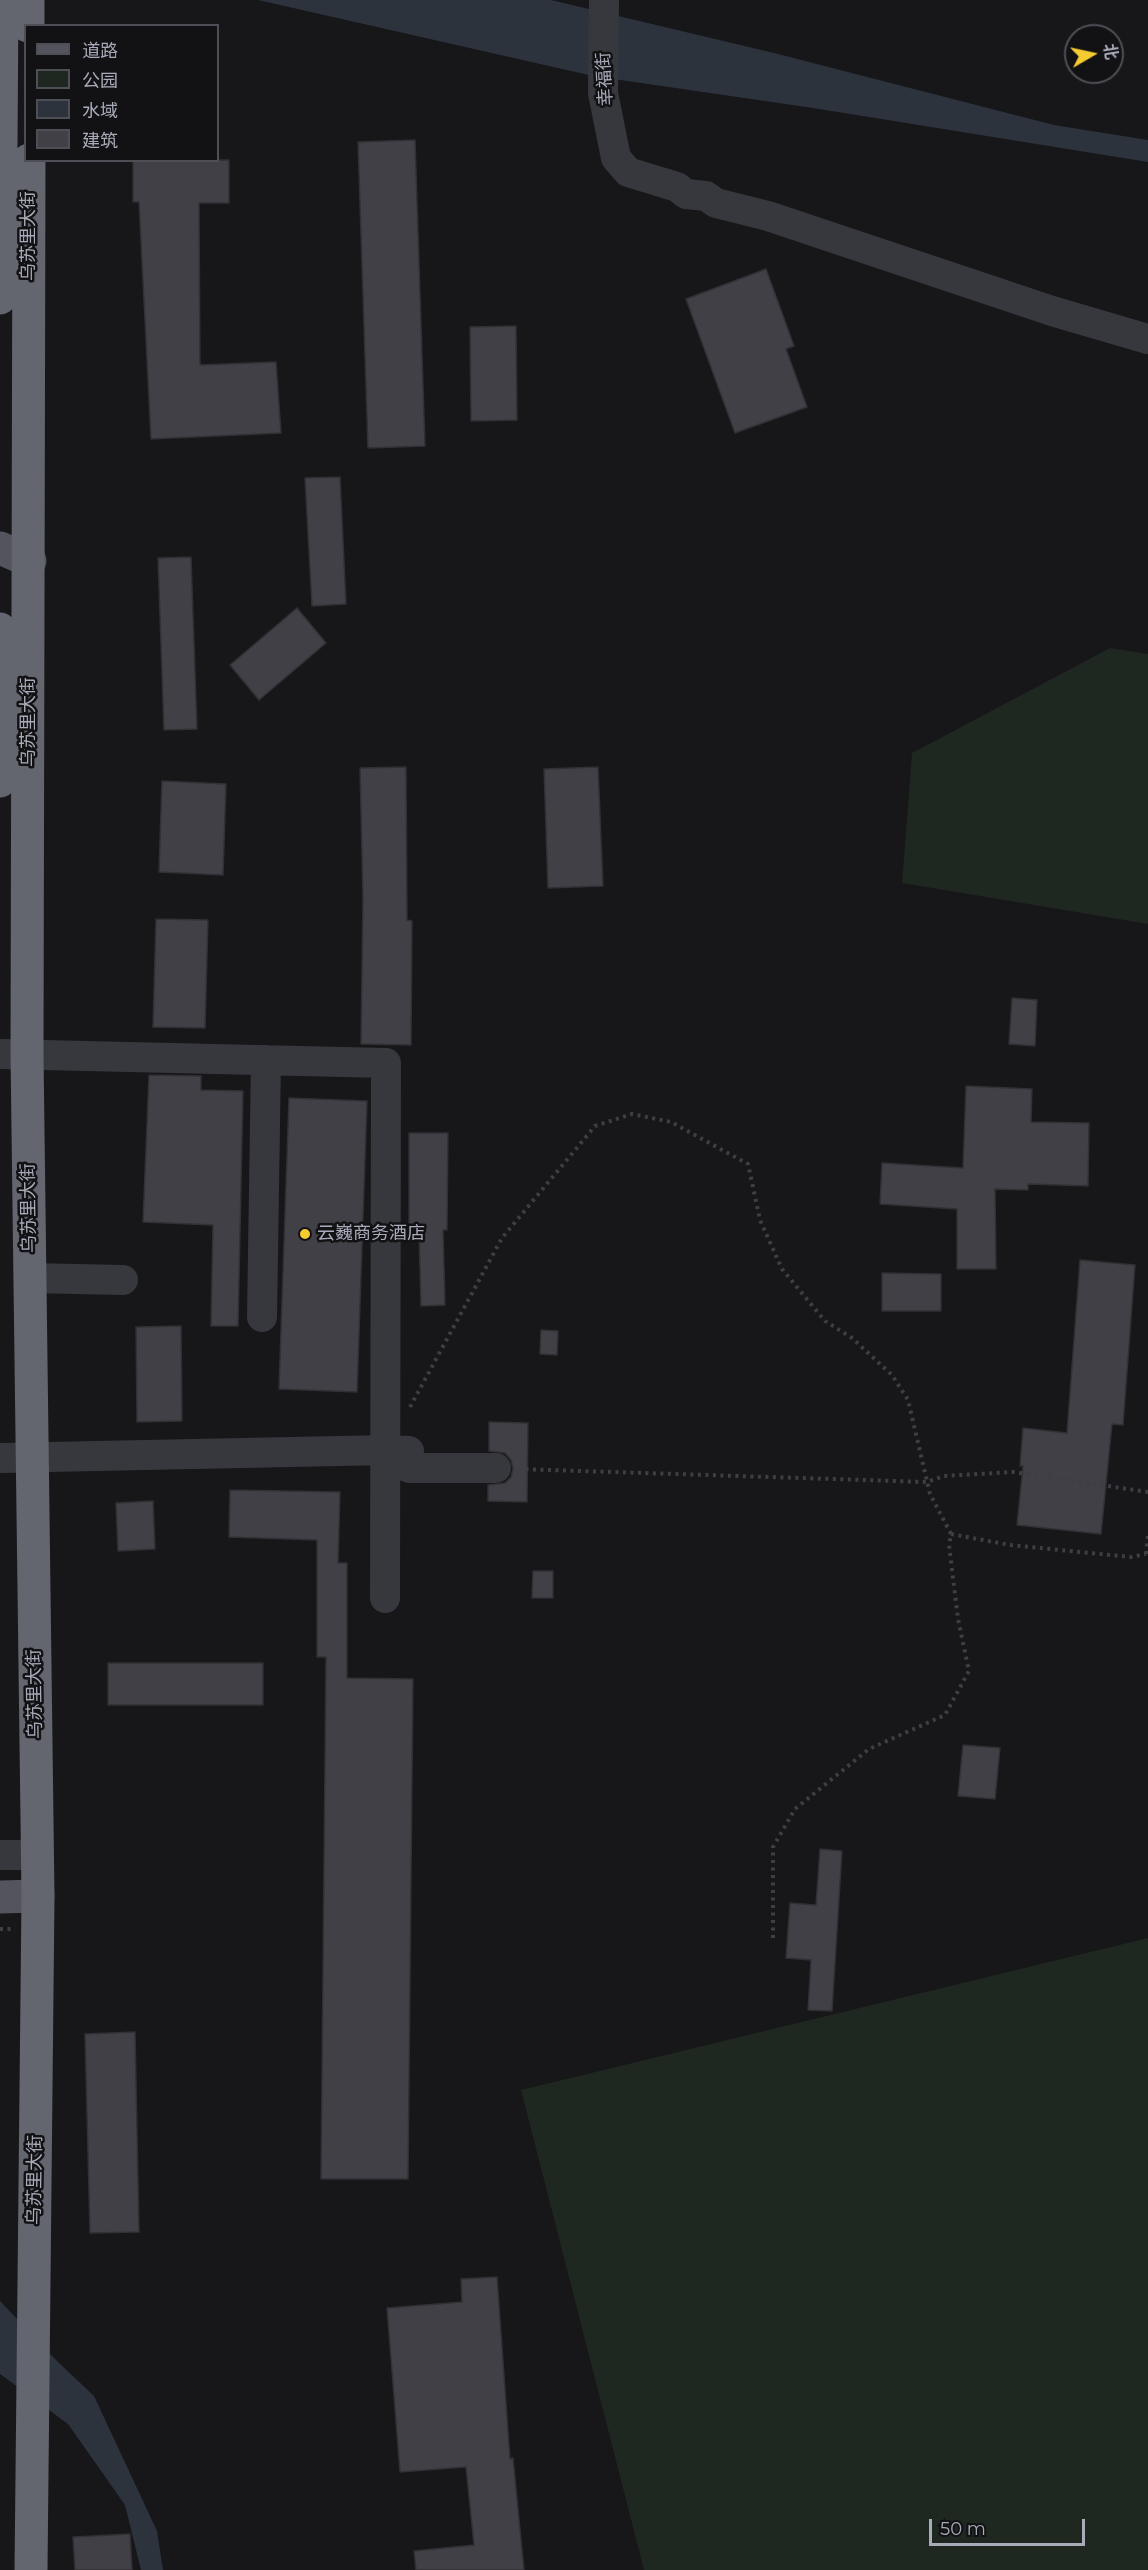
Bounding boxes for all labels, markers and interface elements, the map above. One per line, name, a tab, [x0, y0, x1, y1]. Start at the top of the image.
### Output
legend	[24, 24, 219, 162]
north arrow	[1064, 24, 1124, 84]
text: 道路	[82, 40, 118, 62]
text: 北	[1100, 42, 1121, 61]
street label: 幸福街	[593, 51, 617, 107]
text: 公园	[82, 70, 118, 92]
text: 水域	[82, 100, 118, 122]
text: 建筑	[82, 130, 118, 152]
street label: 乌苏里大街	[18, 191, 40, 281]
street label: 乌苏里大街	[18, 677, 40, 767]
street label: 乌苏里大街	[17, 1163, 41, 1253]
place label: 云巍商务酒店	[317, 1223, 425, 1245]
marker: 云巍商务酒店	[298, 1227, 312, 1241]
street label: 乌苏里大街	[23, 1649, 47, 1739]
street label: 乌苏里大街	[23, 2135, 47, 2225]
scale bar	[932, 2507, 1088, 2545]
text: 50 m	[940, 2518, 986, 2540]

